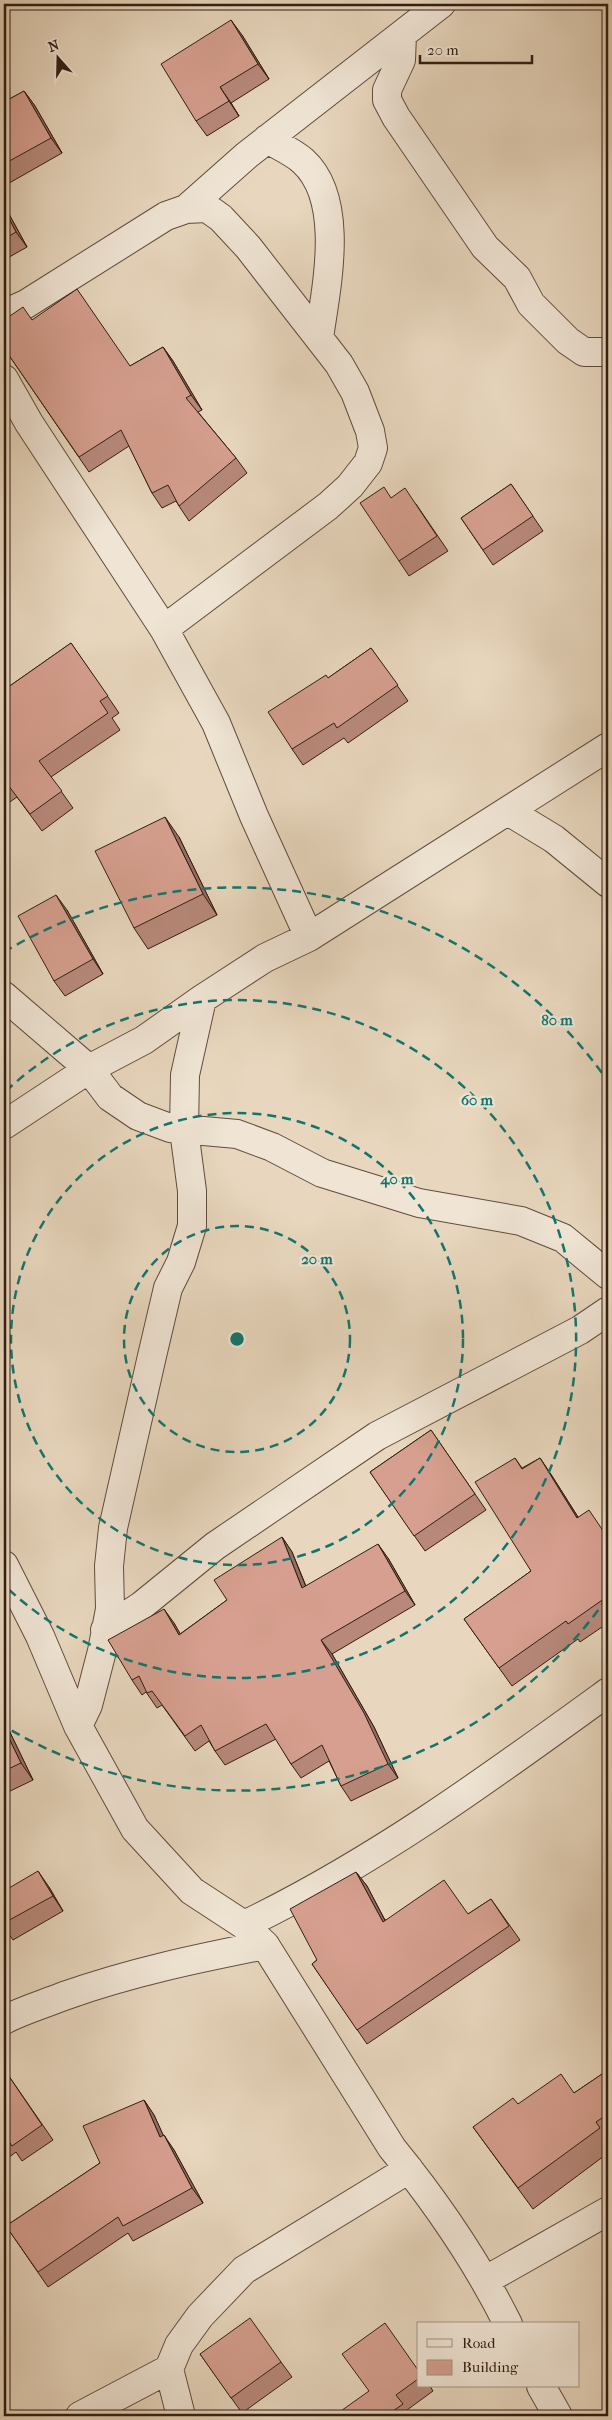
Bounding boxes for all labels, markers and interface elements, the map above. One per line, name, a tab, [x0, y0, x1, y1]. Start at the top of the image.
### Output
north arrow	[32, 32, 82, 82]
scale bar	[420, 32, 532, 64]
text: N	[46, 36, 62, 56]
text: 20 m	[427, 41, 459, 59]
text: 80 m	[541, 1011, 573, 1029]
text: 60 m	[461, 1091, 494, 1109]
text: 40 m	[380, 1170, 414, 1188]
text: 20 m	[301, 1250, 333, 1268]
centre of rings	[228, 1330, 246, 1348]
legend	[417, 2322, 580, 2388]
text: Road	[462, 2334, 496, 2352]
text: Building	[462, 2358, 519, 2376]

